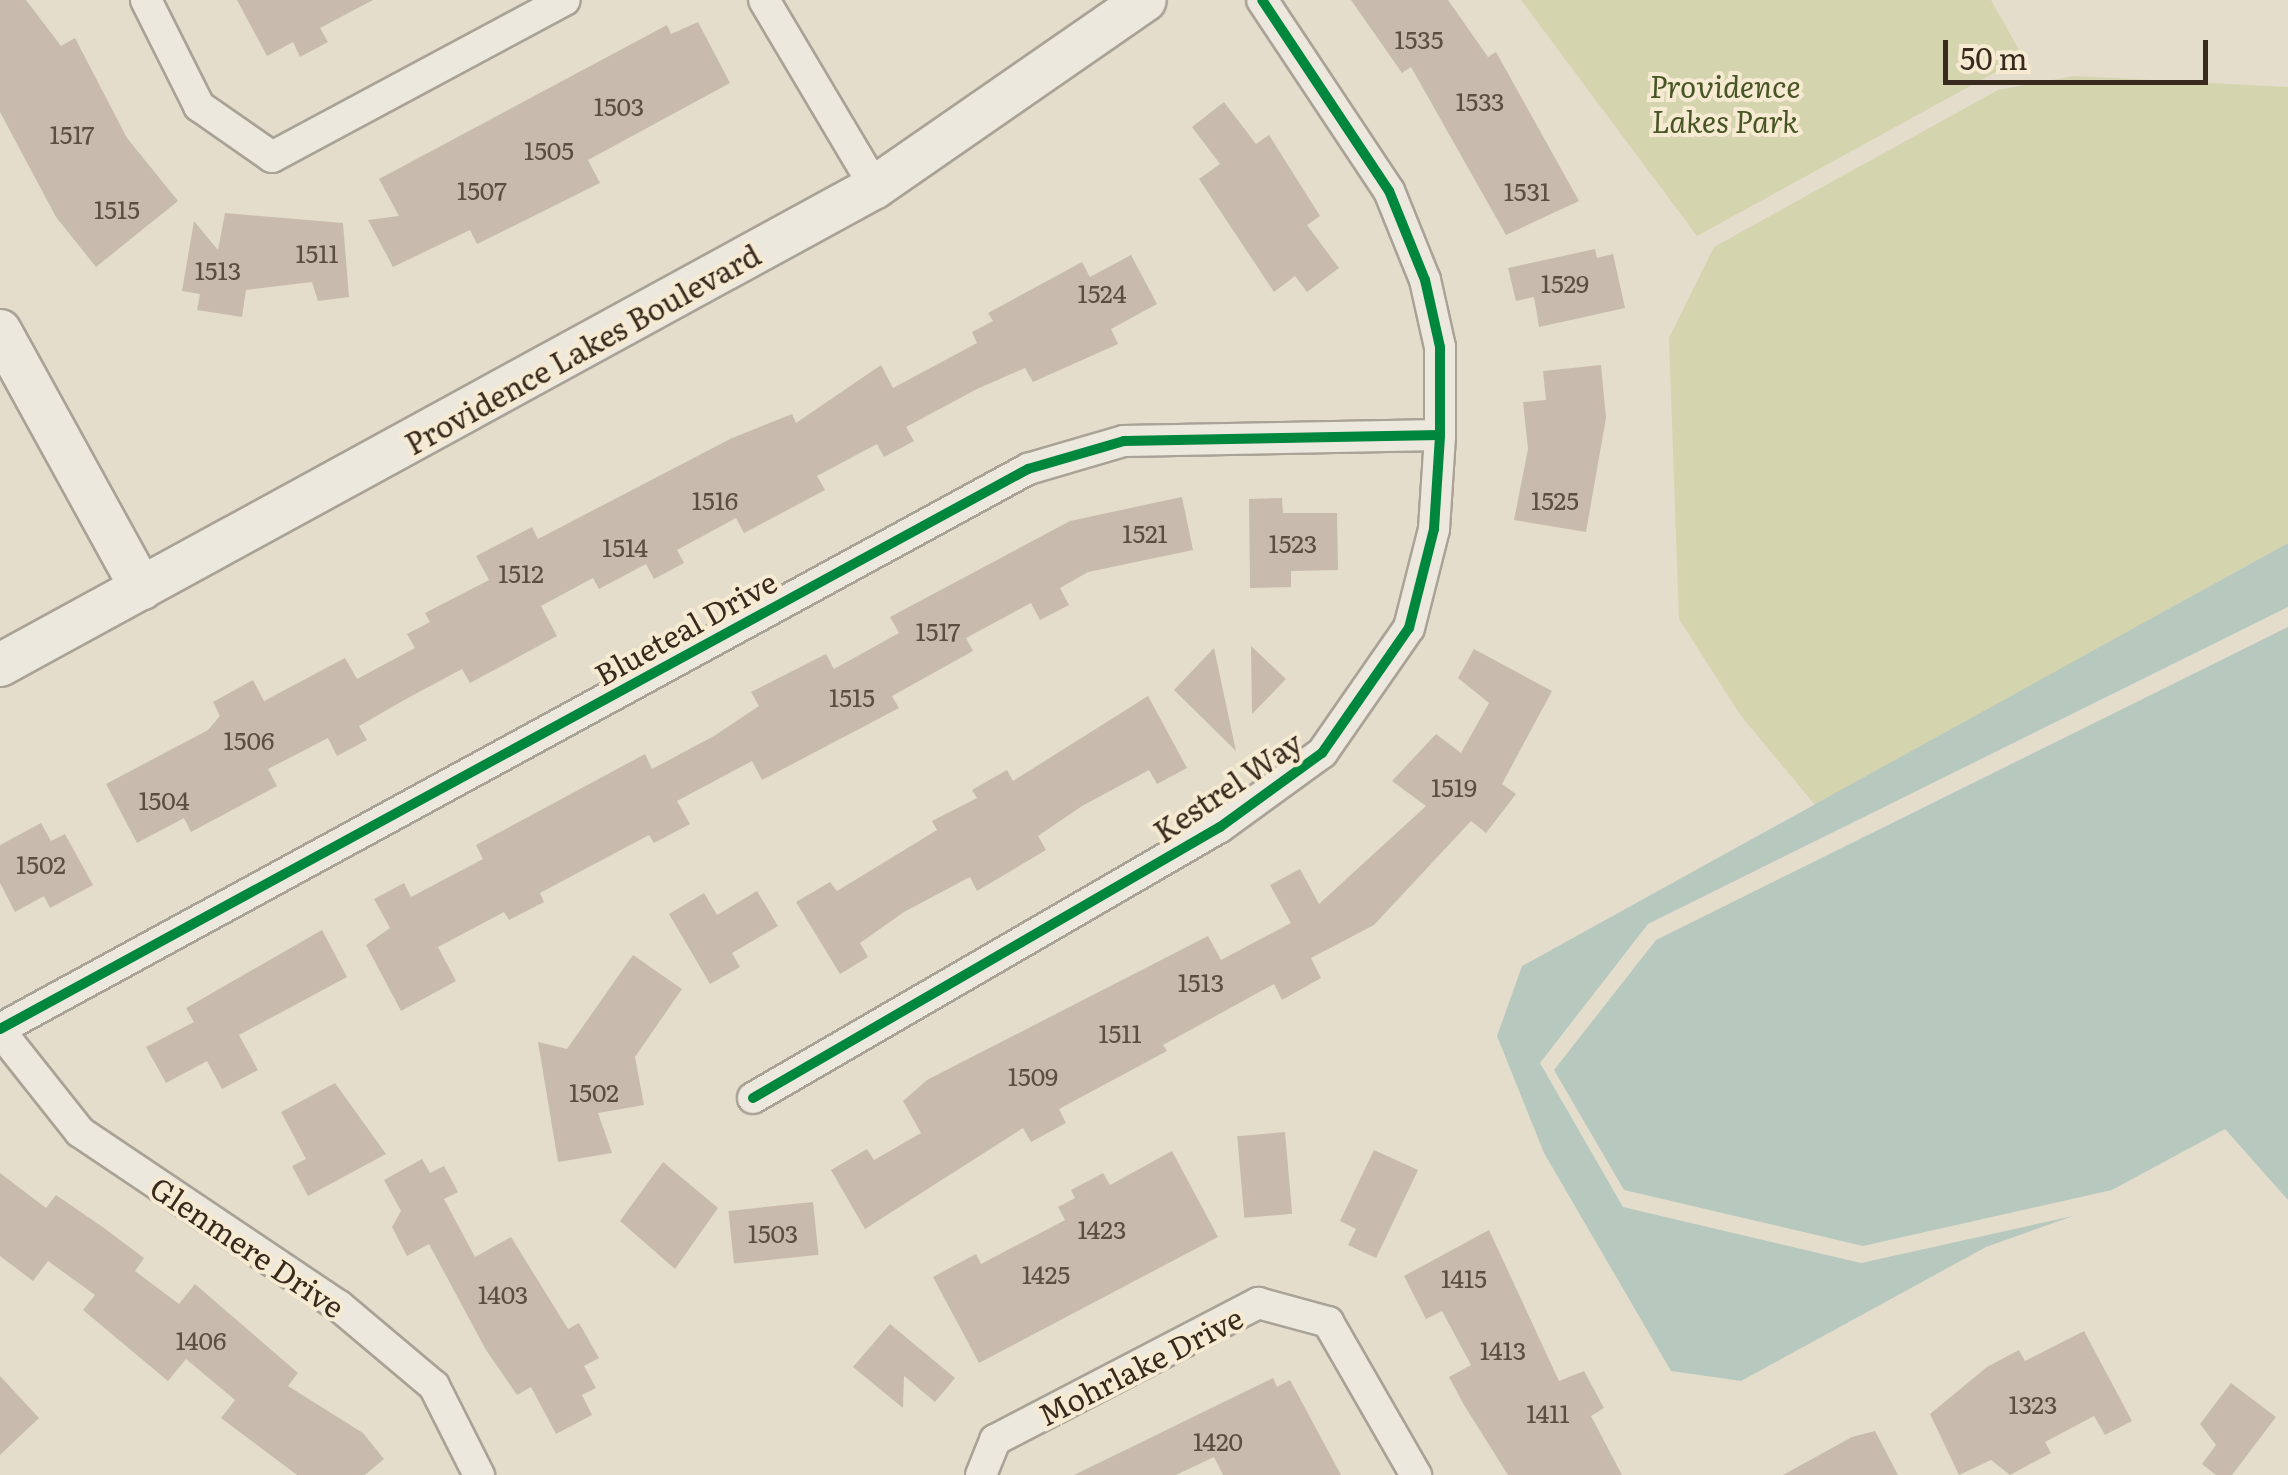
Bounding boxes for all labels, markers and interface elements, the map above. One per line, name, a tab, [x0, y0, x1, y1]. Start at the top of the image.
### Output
scale bar	[1948, 20, 2213, 82]
house number: 1535	[1395, 24, 1443, 54]
text: 50 m	[1960, 35, 2028, 79]
park label: Providence Lakes Park	[1649, 67, 1801, 138]
house number: 1533	[1455, 86, 1505, 116]
house number: 1503	[594, 91, 644, 121]
house number: 1517	[50, 119, 94, 149]
house number: 1505	[524, 135, 574, 165]
house number: 1507	[457, 175, 507, 205]
house number: 1531	[1504, 176, 1550, 206]
house number: 1515	[94, 194, 140, 224]
street label: Providence Lakes Boulevard	[398, 235, 766, 461]
house number: 1511	[295, 238, 339, 268]
house number: 1513	[195, 255, 241, 285]
house number: 1529	[1541, 268, 1589, 298]
house number: 1524	[1077, 278, 1127, 308]
house number: 1516	[692, 485, 738, 515]
house number: 1525	[1531, 485, 1579, 515]
house number: 1521	[1122, 518, 1168, 548]
house number: 1523	[1269, 528, 1317, 558]
house number: 1514	[602, 532, 648, 562]
house number: 1512	[498, 558, 544, 588]
street label: Blueteal Drive	[588, 562, 782, 692]
house number: 1517	[916, 616, 960, 646]
house number: 1515	[829, 682, 875, 712]
street label: Kestrel Way	[1146, 723, 1308, 849]
house number: 1506	[224, 725, 274, 755]
house number: 1519	[1431, 772, 1477, 802]
house number: 1504	[138, 785, 190, 815]
house number: 1502	[16, 849, 66, 879]
house number: 1513	[1178, 967, 1224, 997]
house number: 1511	[1098, 1018, 1142, 1048]
house number: 1509	[1008, 1061, 1058, 1091]
house number: 1502	[569, 1077, 619, 1107]
street label: Glenmere Drive	[144, 1168, 352, 1324]
house number: 1423	[1077, 1214, 1127, 1244]
house number: 1503	[748, 1218, 798, 1248]
house number: 1425	[1022, 1259, 1070, 1289]
house number: 1415	[1441, 1263, 1487, 1293]
house number: 1403	[478, 1279, 528, 1309]
street label: Mohrlake Drive	[1032, 1298, 1248, 1432]
house number: 1406	[176, 1325, 226, 1355]
house number: 1413	[1480, 1335, 1526, 1365]
house number: 1323	[2008, 1389, 2058, 1419]
house number: 1411	[1526, 1398, 1570, 1428]
house number: 1420	[1193, 1426, 1243, 1456]

